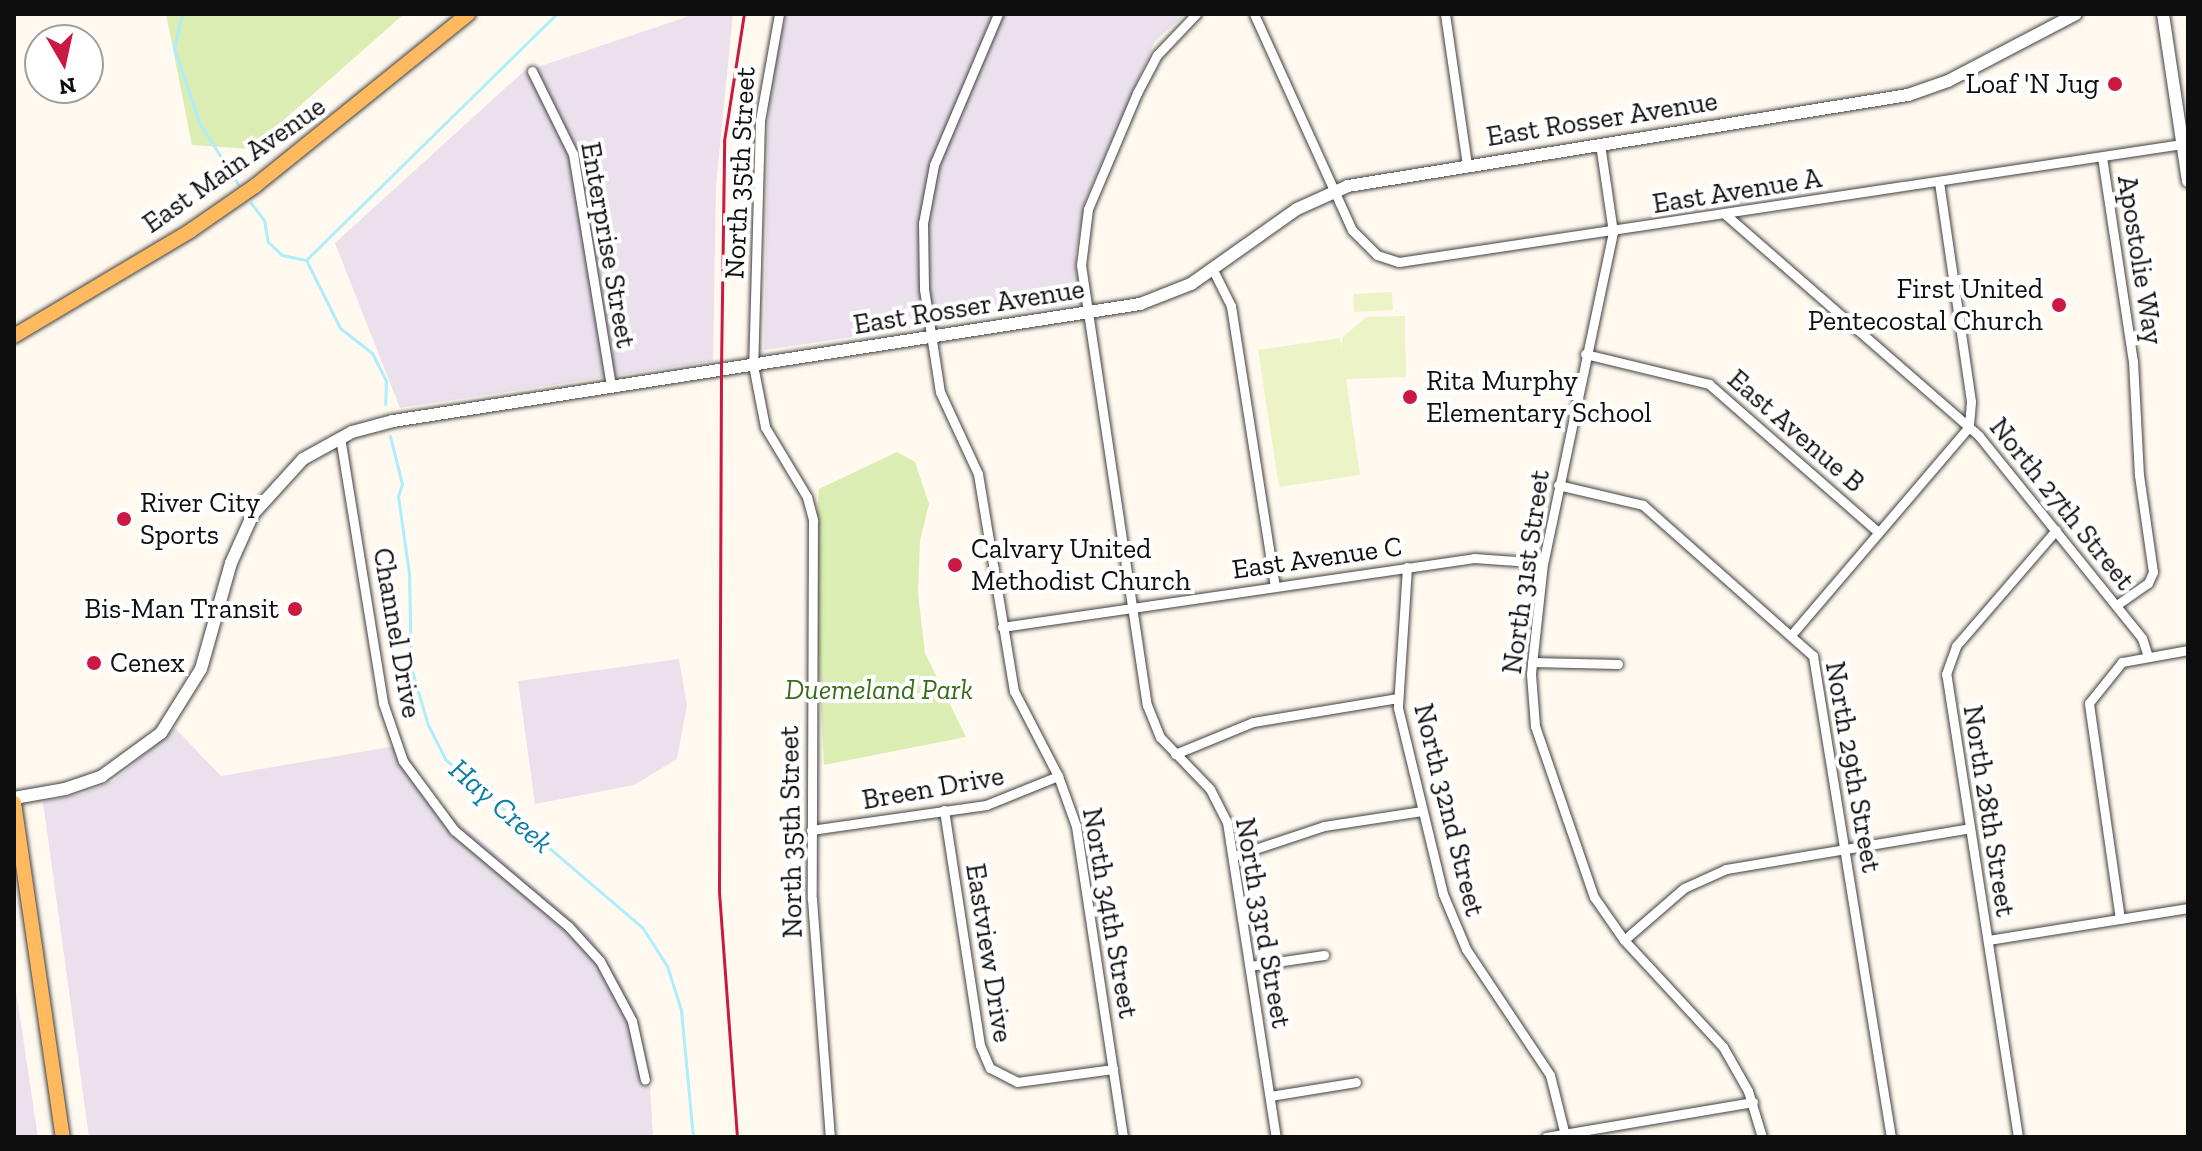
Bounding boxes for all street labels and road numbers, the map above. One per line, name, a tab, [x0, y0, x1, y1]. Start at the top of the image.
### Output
street label: North 35th Street	[718, 66, 762, 280]
street label: East Rosser Avenue	[1483, 84, 1721, 154]
street label: East Main Avenue	[136, 89, 332, 241]
street label: Enterprise Street	[573, 139, 643, 351]
street label: East Avenue A	[1649, 161, 1825, 221]
street label: Apostolie Way	[2110, 173, 2170, 347]
street label: East Rosser Avenue	[850, 272, 1088, 342]
street label: East Avenue B	[1720, 362, 1872, 500]
street label: North 27th Street	[1982, 411, 2142, 597]
street label: North 31st Street	[1495, 468, 1557, 676]
street label: East Avenue C	[1229, 529, 1405, 587]
street label: Channel Drive	[365, 545, 429, 721]
street label: North 29th Street	[1818, 659, 1888, 875]
street label: North 32nd Street	[1406, 700, 1492, 920]
street label: North 28th Street	[1956, 703, 2022, 919]
street label: North 35th Street	[772, 725, 810, 939]
street label: Breen Drive	[860, 759, 1006, 817]
street label: North 34th Street	[1075, 805, 1145, 1021]
street label: North 33rd Street	[1228, 815, 1298, 1031]
street label: Eastview Drive	[958, 861, 1020, 1045]

